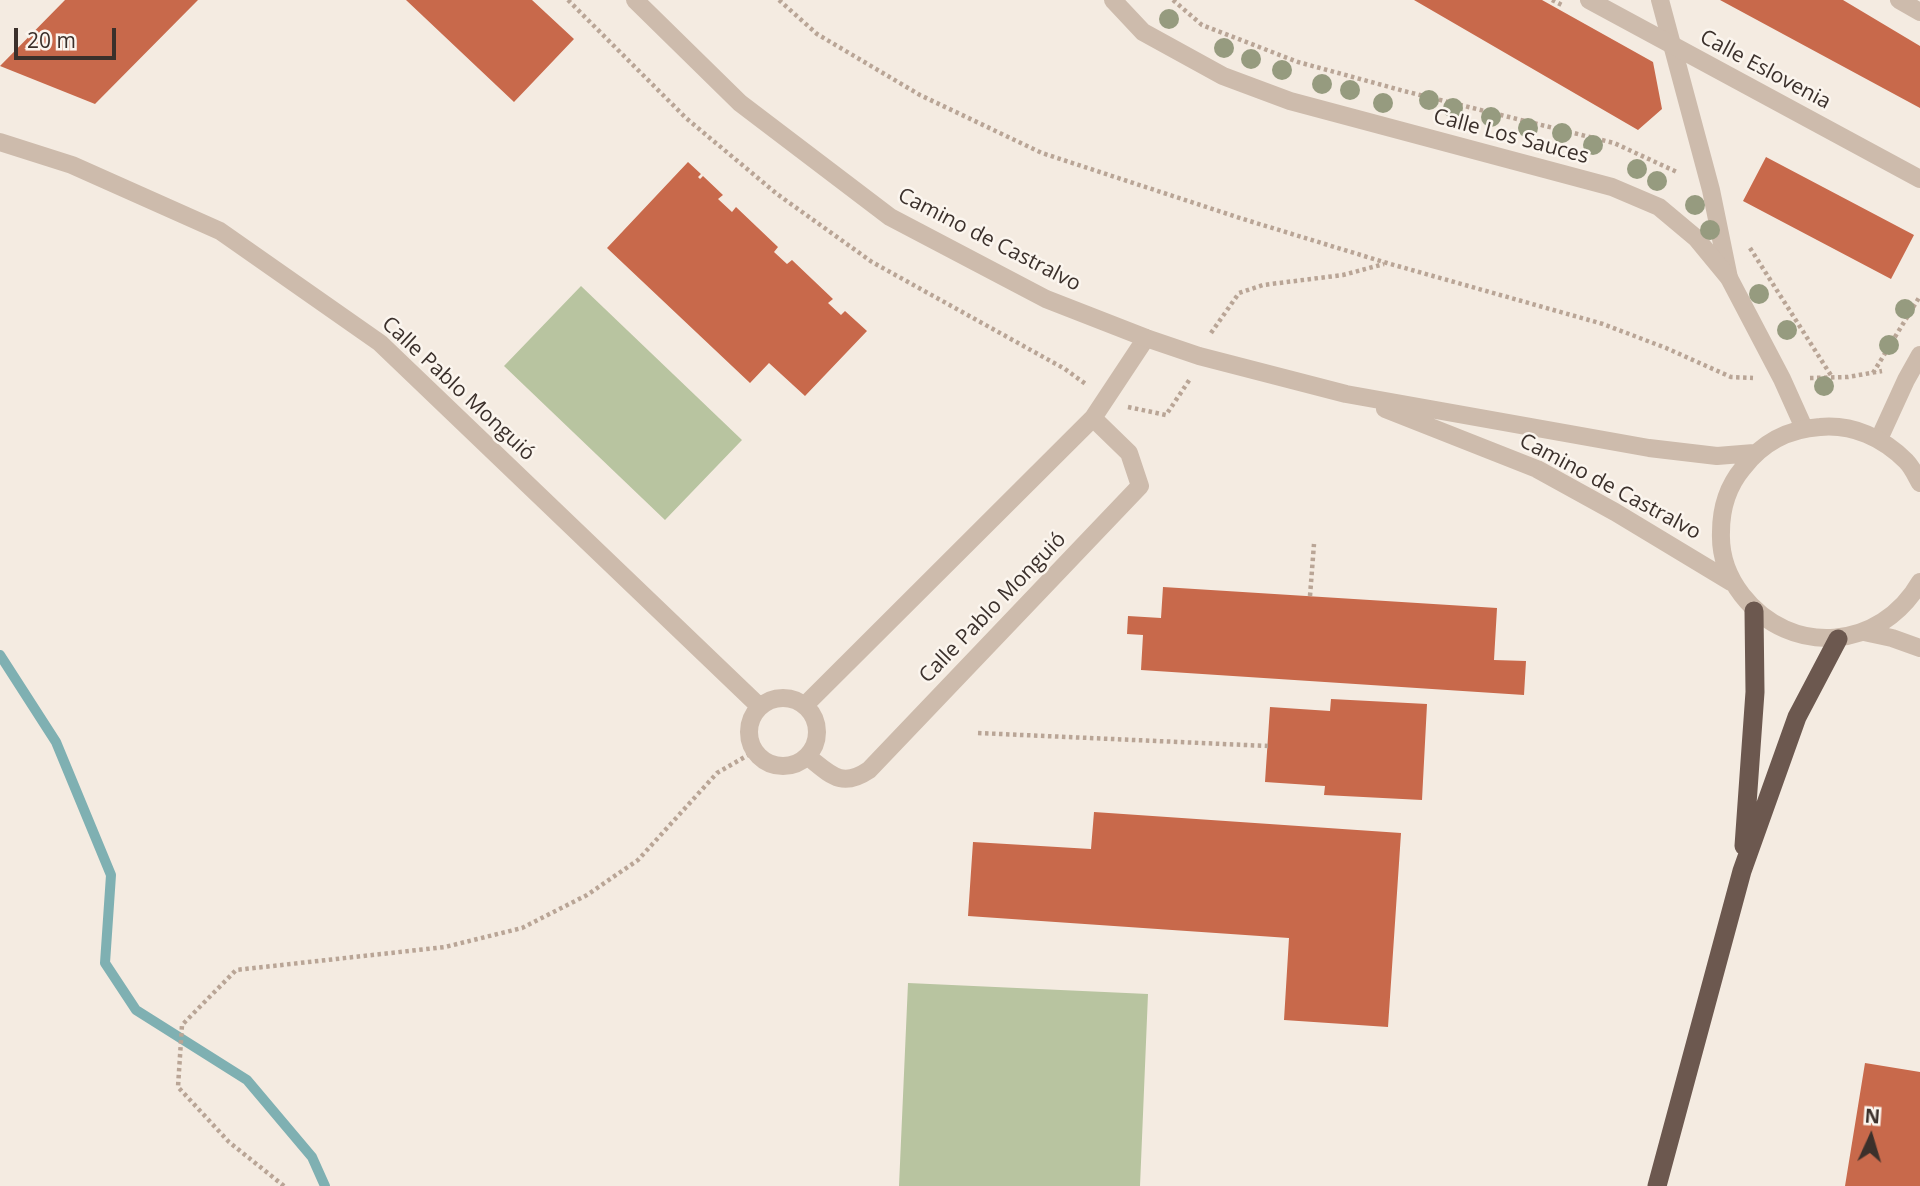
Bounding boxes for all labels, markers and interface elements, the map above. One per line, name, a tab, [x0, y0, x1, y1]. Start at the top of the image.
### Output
scale bar	[18, 14, 119, 58]
street label: Calle Eslovenia	[1695, 25, 1835, 115]
text: 20 m	[27, 26, 76, 54]
street label: Calle Los Sauces	[1431, 104, 1591, 170]
street label: Camino de Castralvo	[893, 183, 1085, 297]
street label: Calle Pablo Monguió	[376, 312, 540, 466]
street label: Camino de Castralvo	[1515, 429, 1705, 545]
street label: Calle Pablo Monguió	[915, 527, 1071, 689]
north arrow	[1836, 1102, 1906, 1172]
text: N	[1864, 1103, 1881, 1130]

